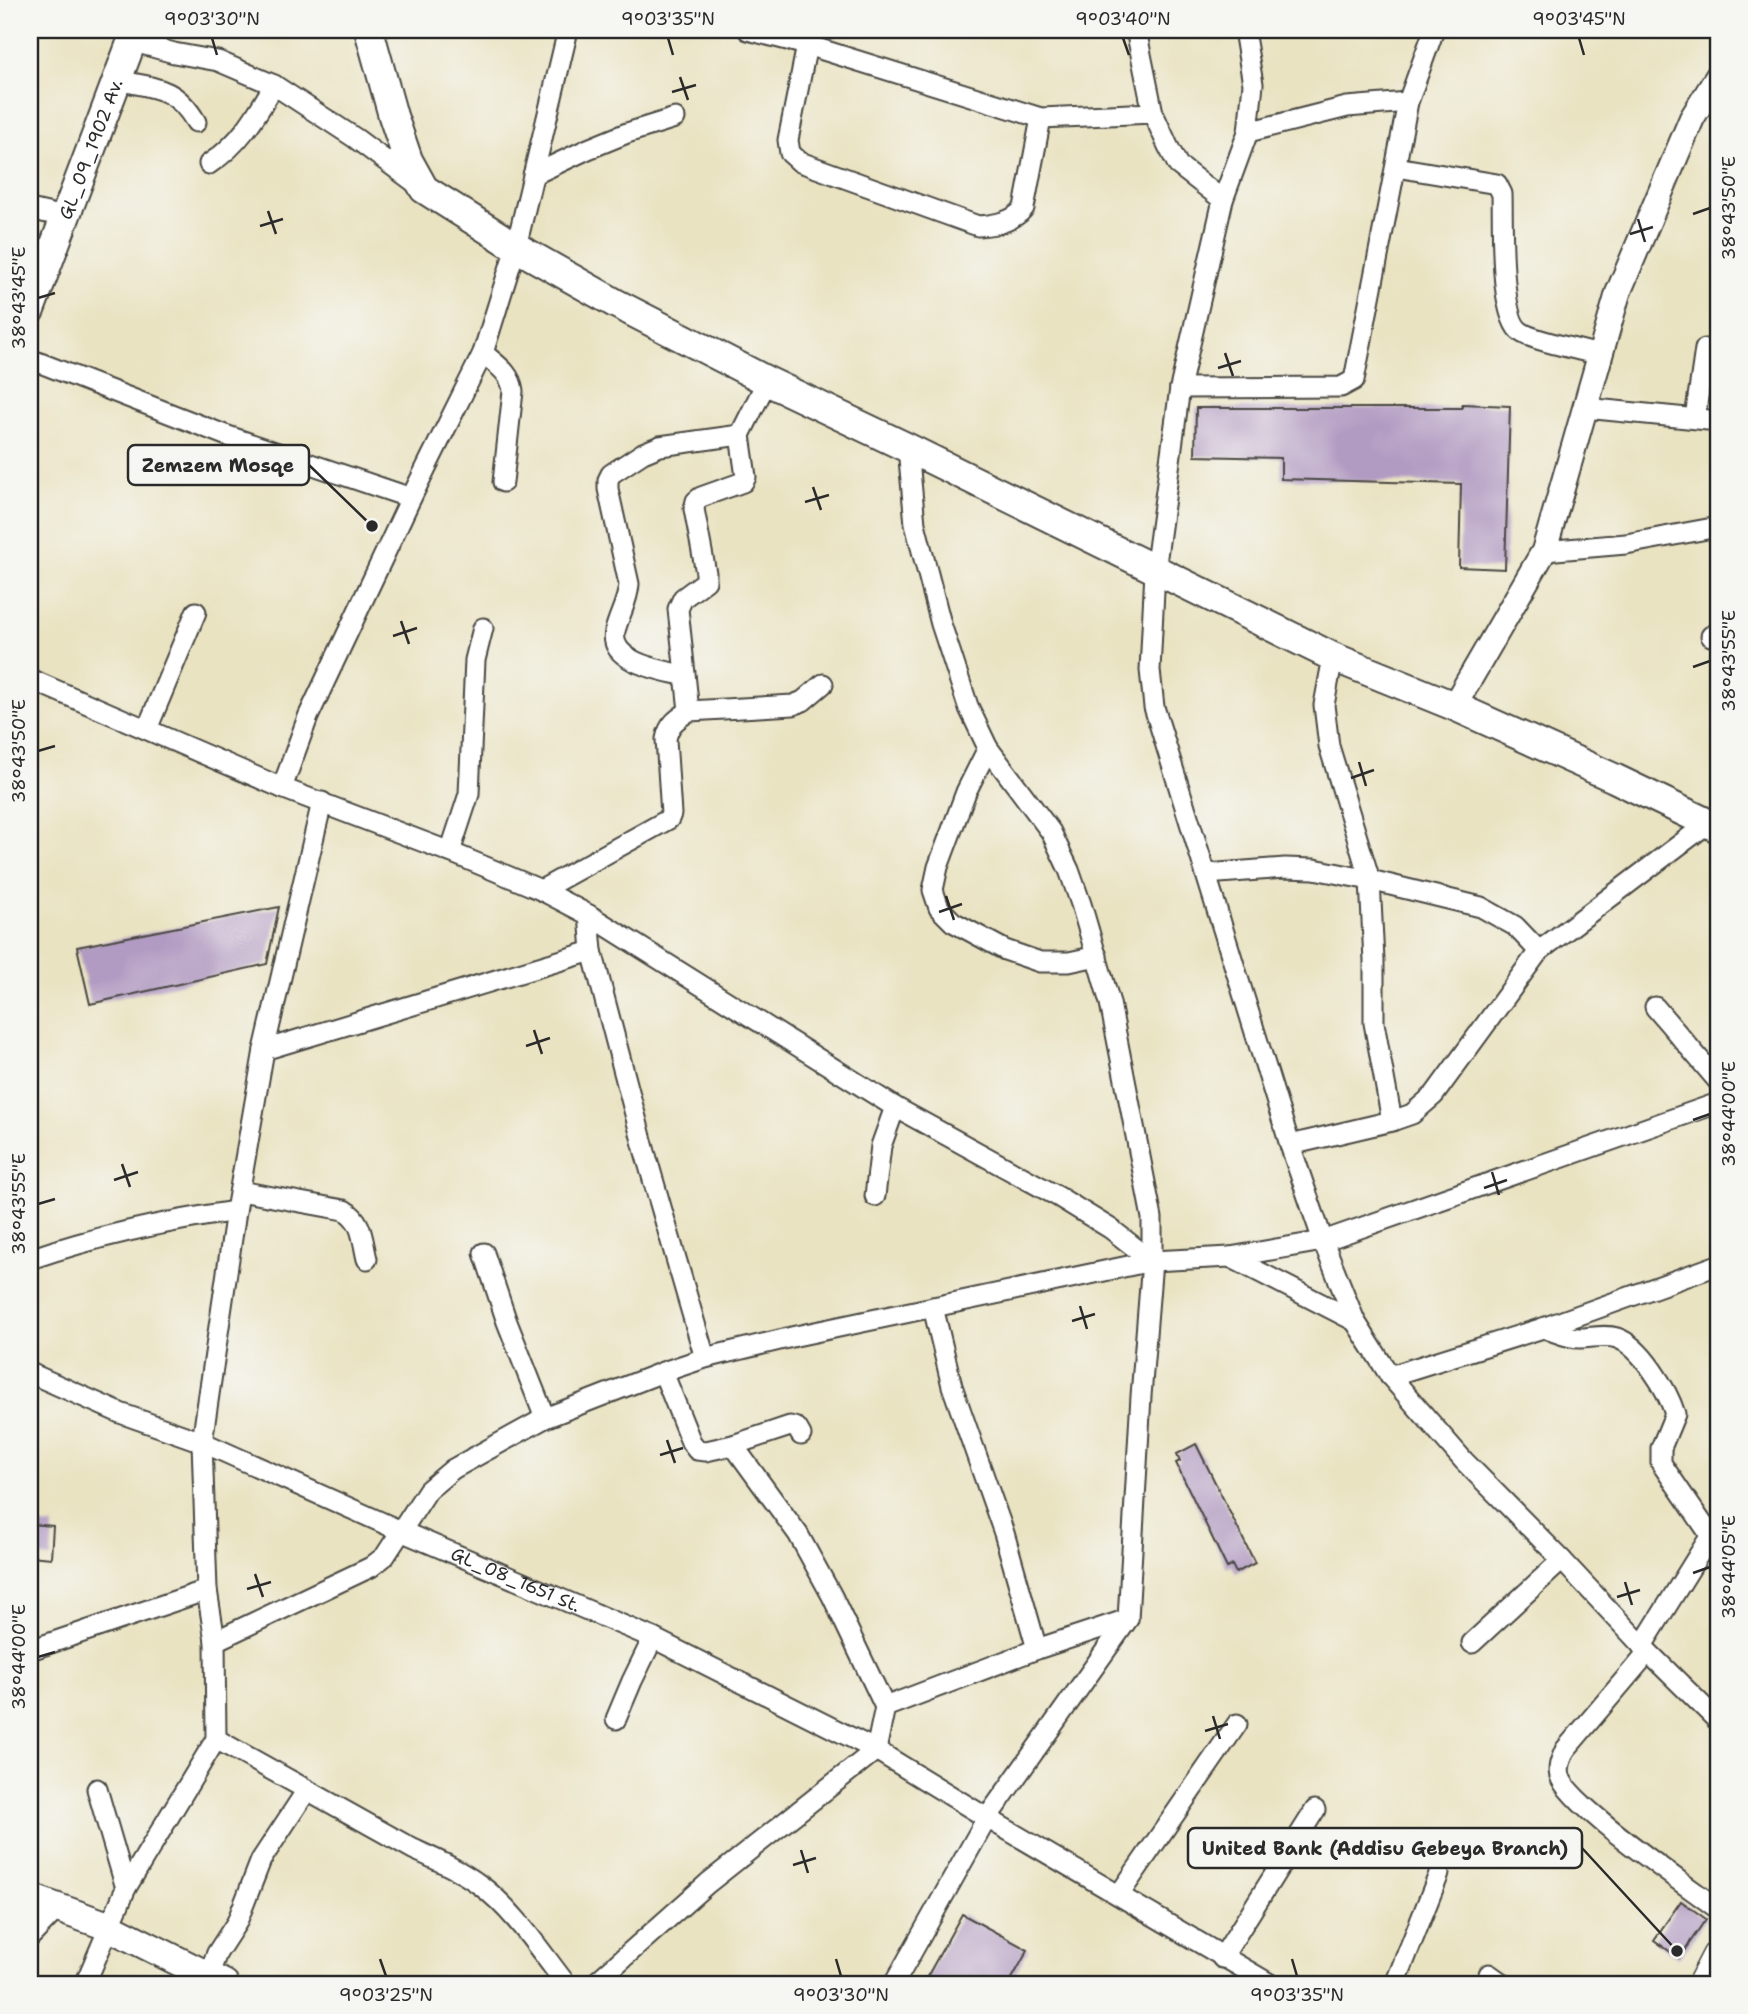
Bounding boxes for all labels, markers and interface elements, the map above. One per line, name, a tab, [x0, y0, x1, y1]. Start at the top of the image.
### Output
text: 9°03'30"N	[164, 7, 260, 31]
text: 9°03'35"N	[621, 7, 715, 31]
text: 9°03'40"N	[1075, 7, 1171, 31]
text: 9°03'45"N	[1532, 7, 1626, 31]
street label: GL_09_1902 Av.	[53, 75, 128, 223]
text: 38°43'50"E	[1717, 156, 1741, 260]
text: 38°43'45"E	[7, 247, 31, 349]
callout: Zemzem Mosqe	[128, 445, 309, 485]
text: Zemzem Mosqe	[142, 453, 294, 478]
text: 38°43'55"E	[1717, 610, 1741, 712]
text: 38°43'50"E	[7, 699, 31, 803]
text: 38°44'00"E	[1717, 1061, 1741, 1167]
text: 38°43'55"E	[7, 1153, 31, 1255]
text: 38°44'05"E	[1717, 1515, 1741, 1619]
street label: GL_08_1651 St.	[447, 1542, 584, 1618]
text: 38°44'00"E	[7, 1604, 31, 1710]
callout: United Bank (Addisu Gebeya Branch)	[1188, 1828, 1582, 1868]
text: United Bank (Addisu Gebeya Branch)	[1202, 1836, 1568, 1861]
text: 9°03'25"N	[339, 1983, 433, 2007]
text: 9°03'30"N	[793, 1983, 889, 2007]
text: 9°03'35"N	[1250, 1983, 1344, 2007]

